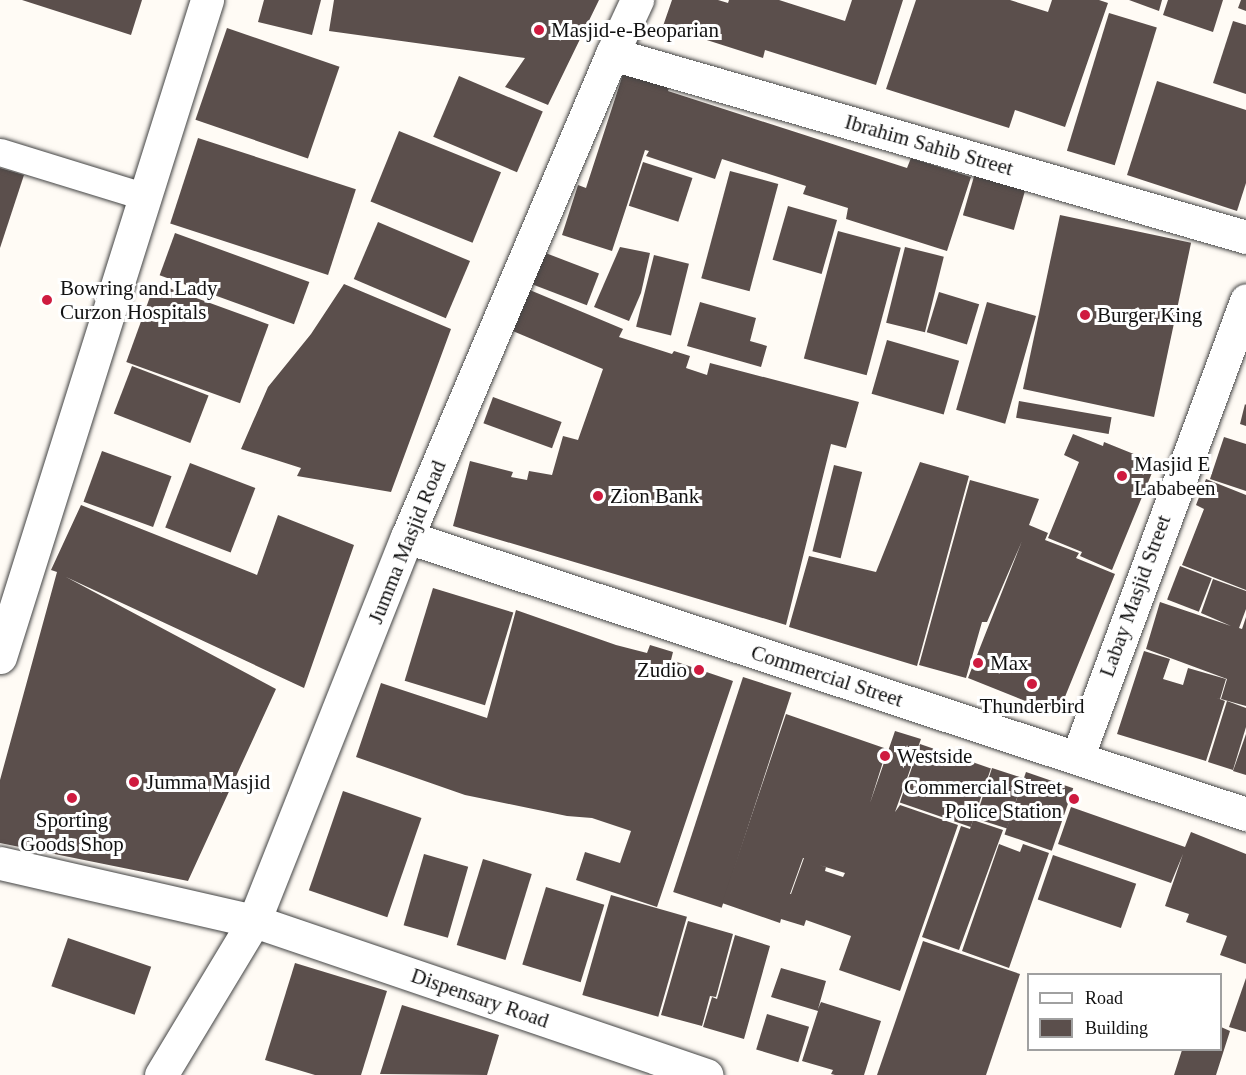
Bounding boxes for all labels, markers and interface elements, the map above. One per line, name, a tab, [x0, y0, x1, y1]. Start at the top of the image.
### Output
place label: Masjid-e-Beoparian	[551, 17, 719, 43]
marker: Masjid-e-Beoparian	[532, 23, 546, 37]
street label: Ibrahim Sahib Street	[842, 109, 1016, 181]
place label: Bowring and Lady Curzon Hospitals	[60, 275, 217, 325]
marker: Bowring and Lady Curzon Hospitals	[38, 291, 56, 309]
place label: Burger King	[1097, 302, 1202, 328]
marker: Burger King	[1078, 308, 1092, 322]
place label: Masjid E Lababeen	[1134, 451, 1216, 501]
street label: Jumma Masjid Road	[363, 457, 451, 627]
marker: Masjid E Lababeen	[1115, 469, 1129, 483]
place label: Zion Bank	[610, 483, 699, 509]
marker: Zion Bank	[591, 489, 605, 503]
street label: Labay Masjid Street	[1094, 512, 1176, 680]
street label: Commercial Street	[748, 640, 906, 712]
place label: Max	[990, 650, 1028, 676]
marker: Max	[971, 656, 985, 670]
place label: Zudio	[637, 657, 687, 683]
marker: Zudio	[692, 663, 706, 677]
marker: Thunderbird	[1025, 677, 1039, 691]
place label: Thunderbird	[980, 693, 1084, 719]
place label: Westside	[897, 743, 972, 769]
marker: Westside	[878, 749, 892, 763]
place label: Jumma Masjid	[146, 769, 270, 795]
place label: Commercial Street Police Station	[904, 774, 1062, 824]
marker: Jumma Masjid	[127, 775, 141, 789]
marker: Sporting Goods Shop	[65, 791, 79, 805]
marker: Commercial Street Police Station	[1067, 792, 1081, 806]
place label: Sporting Goods Shop	[20, 807, 124, 857]
street label: Dispensary Road	[408, 963, 552, 1033]
legend	[1027, 973, 1222, 1051]
text: Road	[1085, 988, 1123, 1008]
text: Building	[1085, 1018, 1148, 1038]

